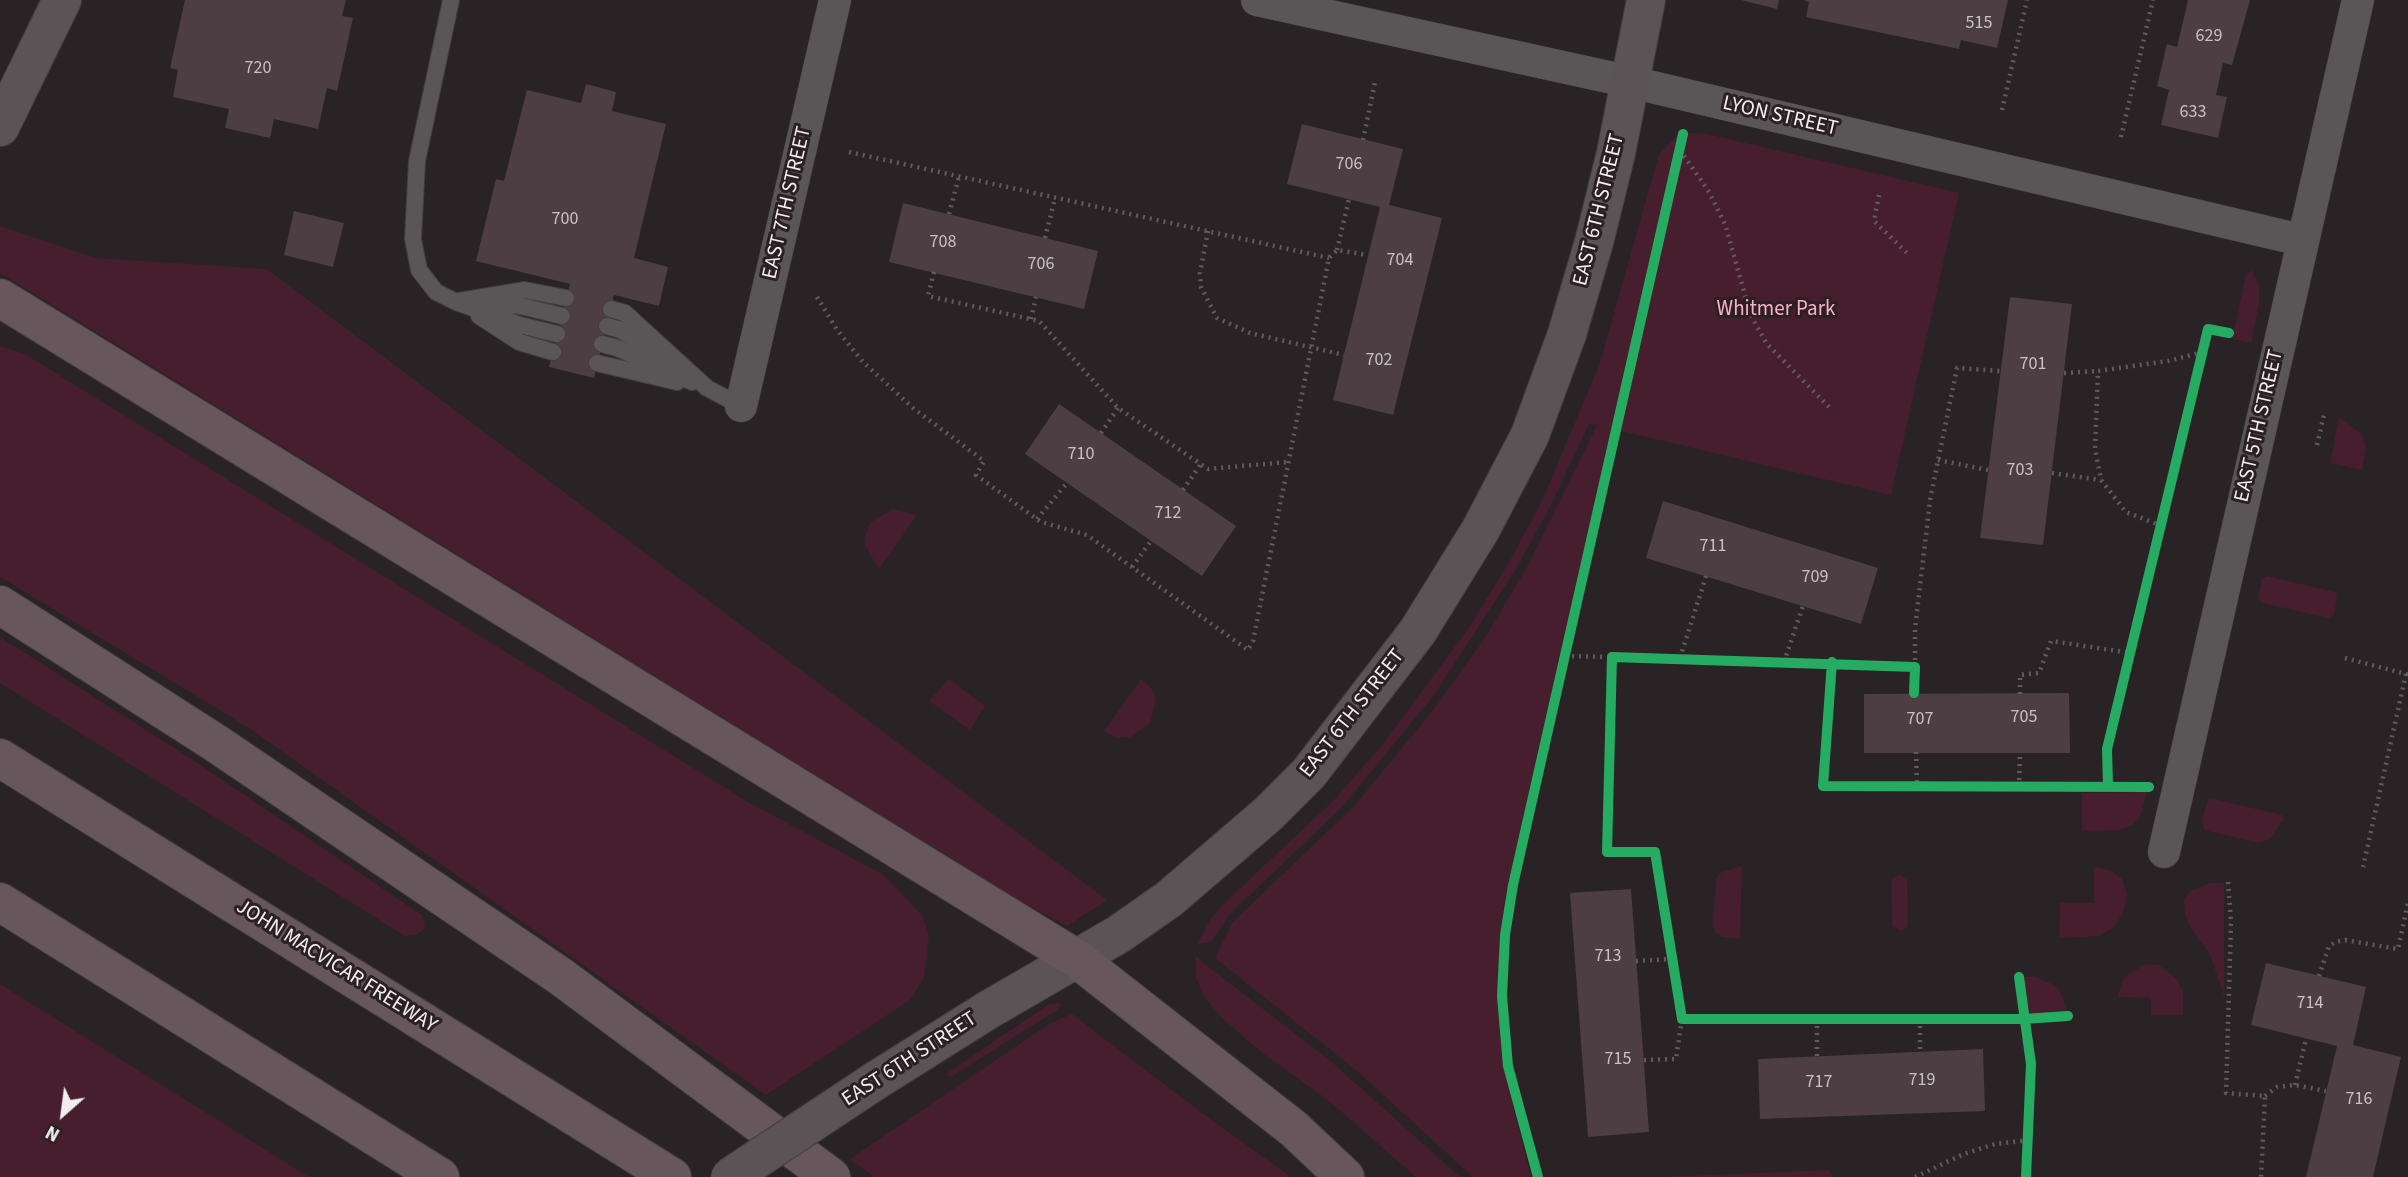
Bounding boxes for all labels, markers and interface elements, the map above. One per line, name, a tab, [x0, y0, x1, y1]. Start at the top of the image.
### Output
house number: 515	[1966, 13, 1992, 35]
house number: 629	[2196, 26, 2222, 48]
house number: 720	[245, 58, 271, 80]
street label: LYON STREET	[1720, 92, 1840, 142]
house number: 633	[2180, 102, 2206, 124]
street label: EAST 7TH STREET	[758, 124, 818, 282]
street label: EAST 6TH STREET	[1569, 131, 1631, 289]
house number: 706	[1336, 154, 1362, 176]
house number: 700	[552, 209, 578, 231]
house number: 708	[930, 232, 956, 254]
house number: 704	[1387, 250, 1413, 272]
house number: 706	[1028, 254, 1054, 276]
park label: Whitmer Park	[1717, 297, 1835, 323]
street label: EAST 5TH STREET	[2230, 347, 2290, 505]
house number: 702	[1366, 350, 1392, 372]
house number: 701	[2020, 354, 2046, 376]
house number: 710	[1068, 444, 1094, 466]
house number: 703	[2007, 460, 2033, 482]
house number: 712	[1155, 503, 1181, 525]
house number: 711	[1700, 536, 1726, 558]
house number: 709	[1802, 567, 1828, 589]
street label: EAST 6TH STREET	[1295, 645, 1411, 783]
house number: 705	[2011, 707, 2037, 729]
house number: 707	[1907, 709, 1933, 731]
street label: JOHN MACVICAR FREEWAY	[231, 895, 441, 1039]
house number: 713	[1595, 946, 1621, 968]
house number: 714	[2297, 993, 2323, 1015]
street label: EAST 6TH STREET	[838, 1007, 982, 1113]
house number: 715	[1605, 1049, 1631, 1071]
house number: 719	[1909, 1070, 1935, 1092]
house number: 717	[1806, 1072, 1832, 1094]
north arrow	[28, 1079, 98, 1149]
house number: 716	[2346, 1089, 2372, 1111]
text: N	[41, 1118, 65, 1148]

